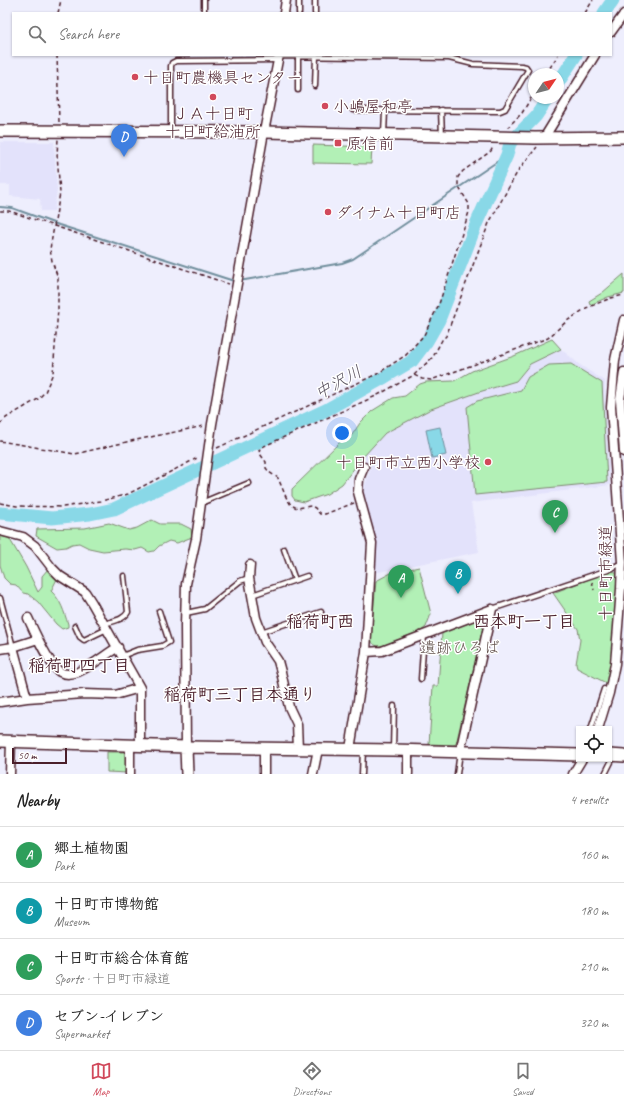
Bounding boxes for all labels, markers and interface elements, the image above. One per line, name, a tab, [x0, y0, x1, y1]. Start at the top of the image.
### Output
search box	[12, 12, 612, 56]
icon: search	[26, 23, 48, 45]
text: Search here	[58, 25, 119, 44]
place label: 十日町農機具センター	[143, 68, 302, 88]
north arrow	[528, 68, 564, 104]
marker: 十日町農機具センター	[130, 72, 140, 82]
marker: ＪＡ十日町 十日町給油所	[208, 92, 218, 102]
place label: 小嶋屋和亭	[333, 97, 413, 117]
marker: 小嶋屋和亭	[320, 101, 330, 111]
place label: ＪＡ十日町 十日町給油所	[165, 104, 261, 142]
pin: D	[111, 124, 137, 157]
place label: 原信前	[346, 134, 394, 154]
marker: 原信前	[333, 138, 343, 148]
place label: ダイナム十日町店	[336, 203, 461, 223]
marker: ダイナム十日町店	[323, 207, 333, 217]
water label: 中沢川	[311, 361, 366, 404]
your location	[332, 423, 352, 443]
place label: 十日町市立西小学校	[336, 453, 480, 473]
marker: 十日町市立西小学校	[483, 457, 493, 467]
pin: C	[542, 500, 568, 533]
street label: 十日町市緑道	[596, 525, 616, 621]
pin: B	[445, 561, 471, 594]
pin: A	[388, 565, 414, 598]
district label: 稲荷町西	[286, 611, 354, 632]
district label: 西本町一丁目	[473, 611, 575, 632]
park label: 遺跡ひろば	[420, 638, 500, 658]
district label: 稲荷町四丁目	[28, 655, 130, 676]
district label: 稲荷町三丁目本通り	[164, 684, 317, 705]
map controls	[576, 726, 612, 762]
button: locate	[576, 726, 612, 762]
scale bar	[12, 746, 67, 765]
text: 50 m	[18, 748, 37, 762]
text: Nearby	[16, 790, 59, 811]
text: 4 results	[570, 792, 608, 808]
text: 郷土植物園	[54, 839, 129, 858]
text: A	[26, 847, 32, 863]
text: 160 m	[580, 847, 608, 863]
text: Park	[54, 858, 75, 874]
text: 十日町市博物館	[54, 895, 159, 914]
text: B	[26, 903, 32, 919]
text: 180 m	[580, 903, 608, 919]
text: Museum	[54, 914, 89, 930]
text: 十日町市総合体育館	[54, 949, 189, 968]
text: C	[26, 959, 32, 975]
text: 210 m	[580, 959, 608, 975]
text: Sports · 十日町市緑道	[54, 971, 170, 987]
text: セブン-イレブン	[54, 1007, 164, 1026]
text: D	[25, 1015, 33, 1031]
text: 320 m	[580, 1015, 608, 1031]
text: Supermarket	[54, 1026, 109, 1042]
tab: Map	[90, 1060, 112, 1098]
tab: Directions	[293, 1060, 331, 1098]
tab: Saved	[512, 1060, 534, 1098]

